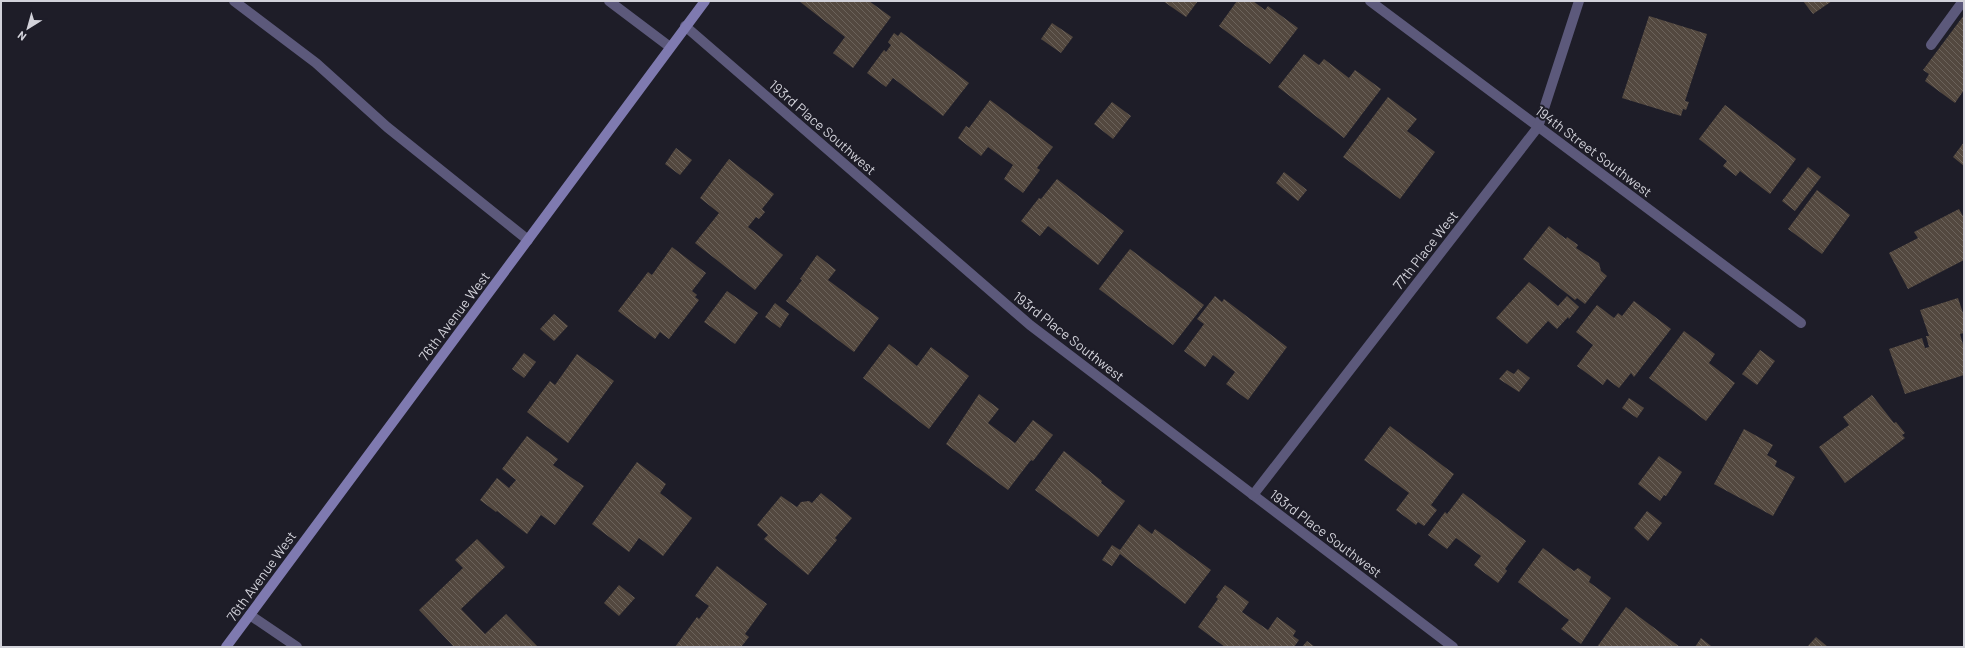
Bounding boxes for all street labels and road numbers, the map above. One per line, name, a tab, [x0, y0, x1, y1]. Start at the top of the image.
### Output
street label: 193rd Place Southwest	[766, 76, 880, 178]
street label: 194th Street Southwest	[1532, 102, 1656, 200]
street label: 77th Place West	[1389, 207, 1461, 293]
street label: 76th Avenue West	[415, 268, 493, 364]
street label: 193rd Place Southwest	[1010, 287, 1128, 385]
street label: 193rd Place Southwest	[1267, 485, 1385, 581]
street label: 76th Avenue West	[223, 528, 299, 624]

